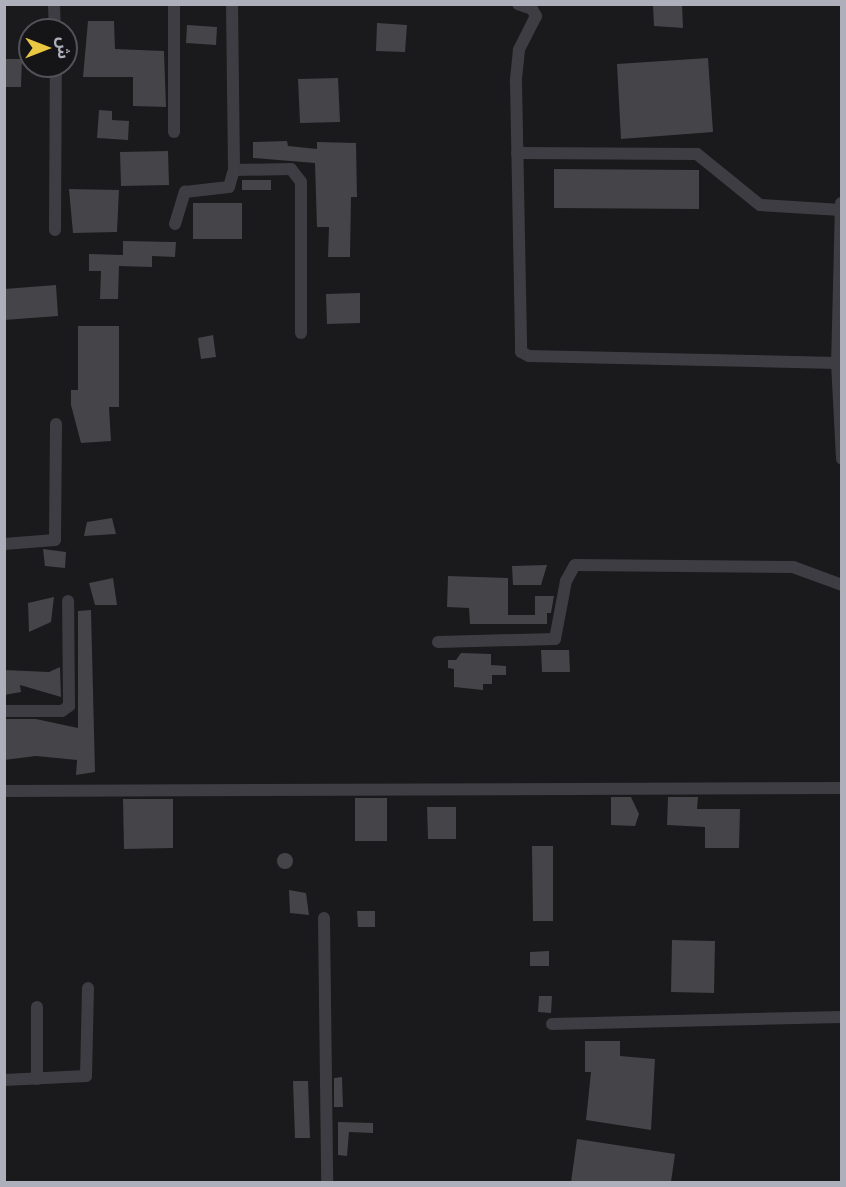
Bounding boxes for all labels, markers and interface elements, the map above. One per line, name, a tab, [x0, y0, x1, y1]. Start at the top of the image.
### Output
north arrow	[18, 18, 78, 78]
text: ش	[53, 37, 75, 59]

